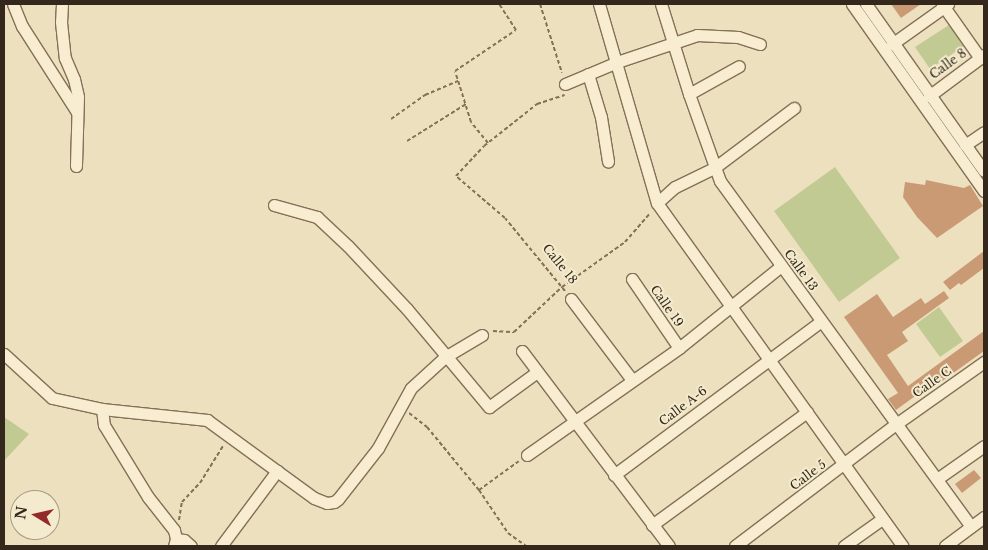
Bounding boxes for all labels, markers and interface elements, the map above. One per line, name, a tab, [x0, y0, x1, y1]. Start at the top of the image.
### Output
street label: Calle 8	[927, 46, 969, 82]
street label: Calle 18	[540, 241, 580, 287]
street label: Calle 13	[781, 247, 821, 293]
street label: Calle 19	[647, 282, 687, 330]
street label: Calle C	[910, 363, 954, 401]
street label: Calle A-6	[656, 383, 710, 429]
street label: Calle 5	[787, 457, 829, 493]
north arrow	[10, 490, 60, 540]
text: N	[11, 505, 31, 521]

